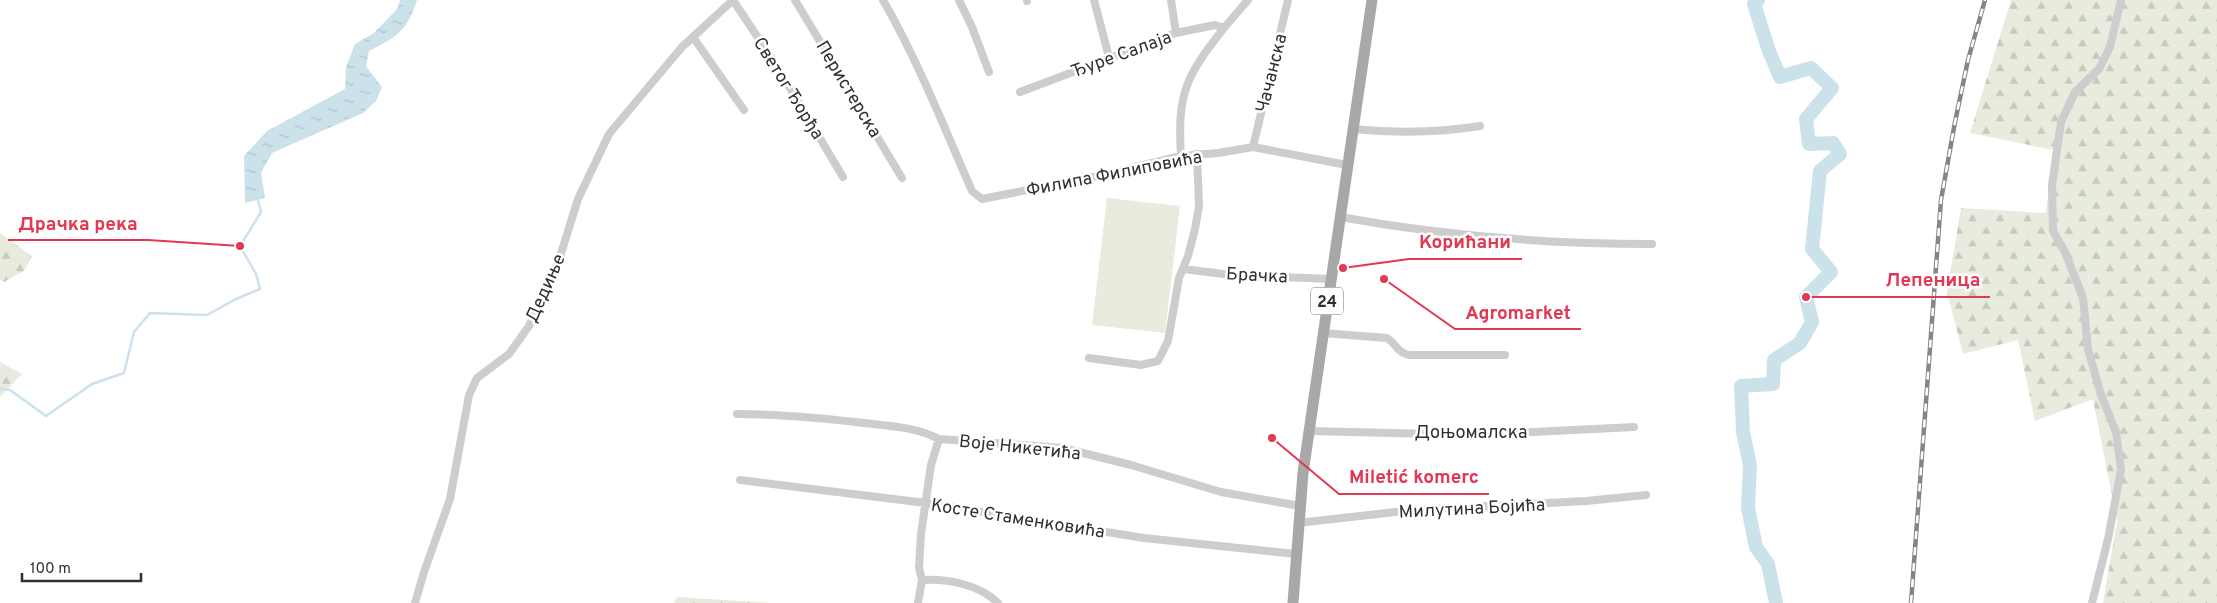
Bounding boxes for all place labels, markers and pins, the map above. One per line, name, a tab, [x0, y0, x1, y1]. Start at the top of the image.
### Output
callout: Драчка река	[8, 206, 148, 240]
callout: Корићани	[1409, 225, 1522, 259]
callout: Лепеница	[1875, 263, 1990, 297]
callout: Agromarket	[1455, 295, 1581, 329]
callout: Miletić komerc	[1339, 460, 1489, 494]

